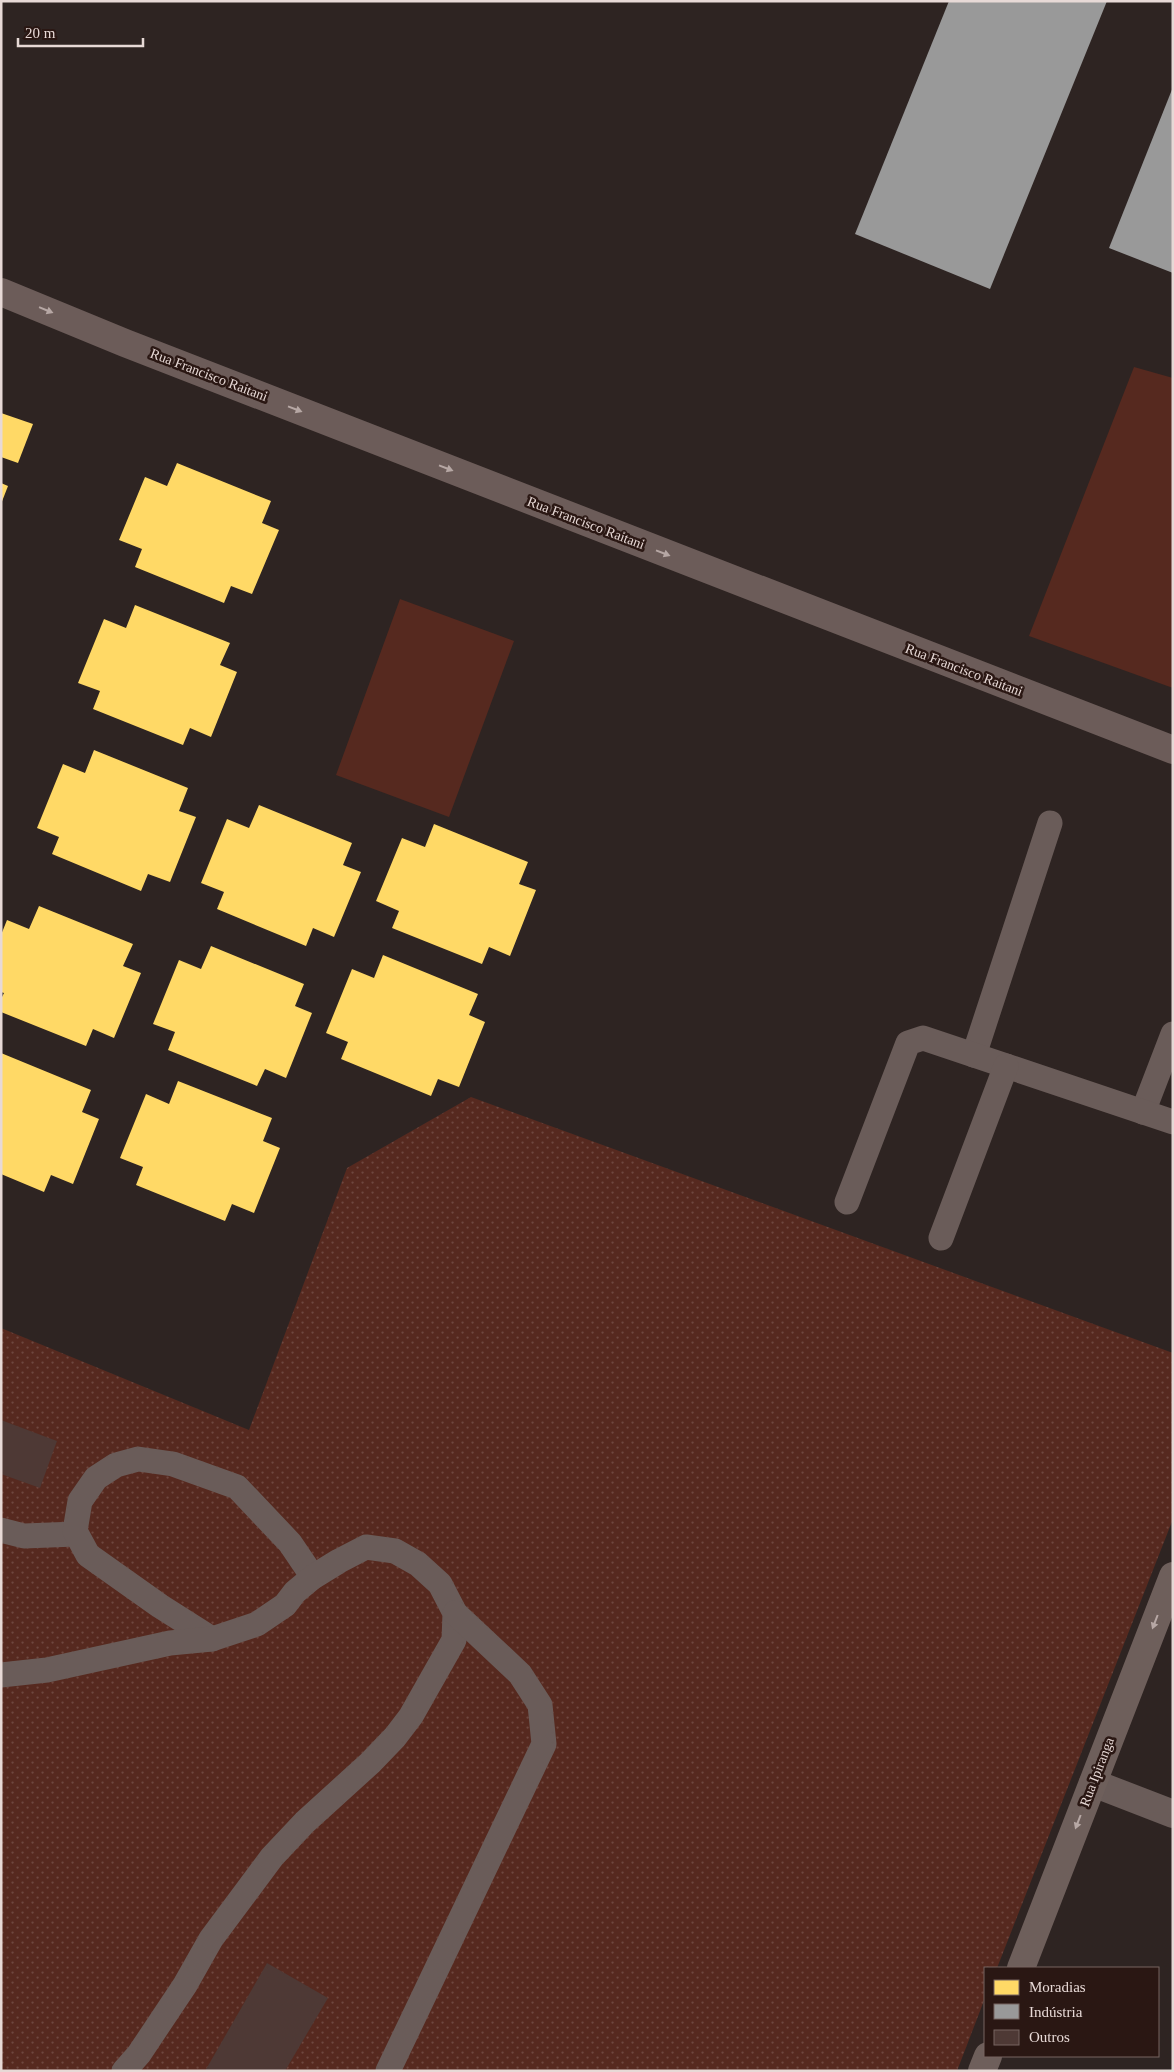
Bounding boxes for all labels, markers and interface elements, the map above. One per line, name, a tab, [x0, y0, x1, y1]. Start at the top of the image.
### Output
scale bar	[18, 15, 142, 47]
text: 20 m	[25, 25, 56, 41]
one-way arrow	[39, 307, 53, 315]
street label: Rua Francisco Raitani	[148, 346, 270, 404]
one-way arrow	[288, 405, 303, 413]
one-way arrow	[439, 464, 454, 472]
street label: Rua Francisco Raitani	[525, 494, 647, 552]
one-way arrow	[656, 549, 671, 557]
street label: Rua Francisco Raitani	[903, 641, 1025, 699]
one-way arrow	[1151, 1615, 1159, 1630]
street label: Rua Ipiranga	[1077, 1735, 1117, 1809]
one-way arrow	[1074, 1815, 1081, 1830]
legend	[984, 1967, 1159, 2057]
text: Moradias	[1029, 1979, 1086, 1995]
text: Indústria	[1029, 2004, 1083, 2020]
text: Outros	[1029, 2029, 1070, 2045]

